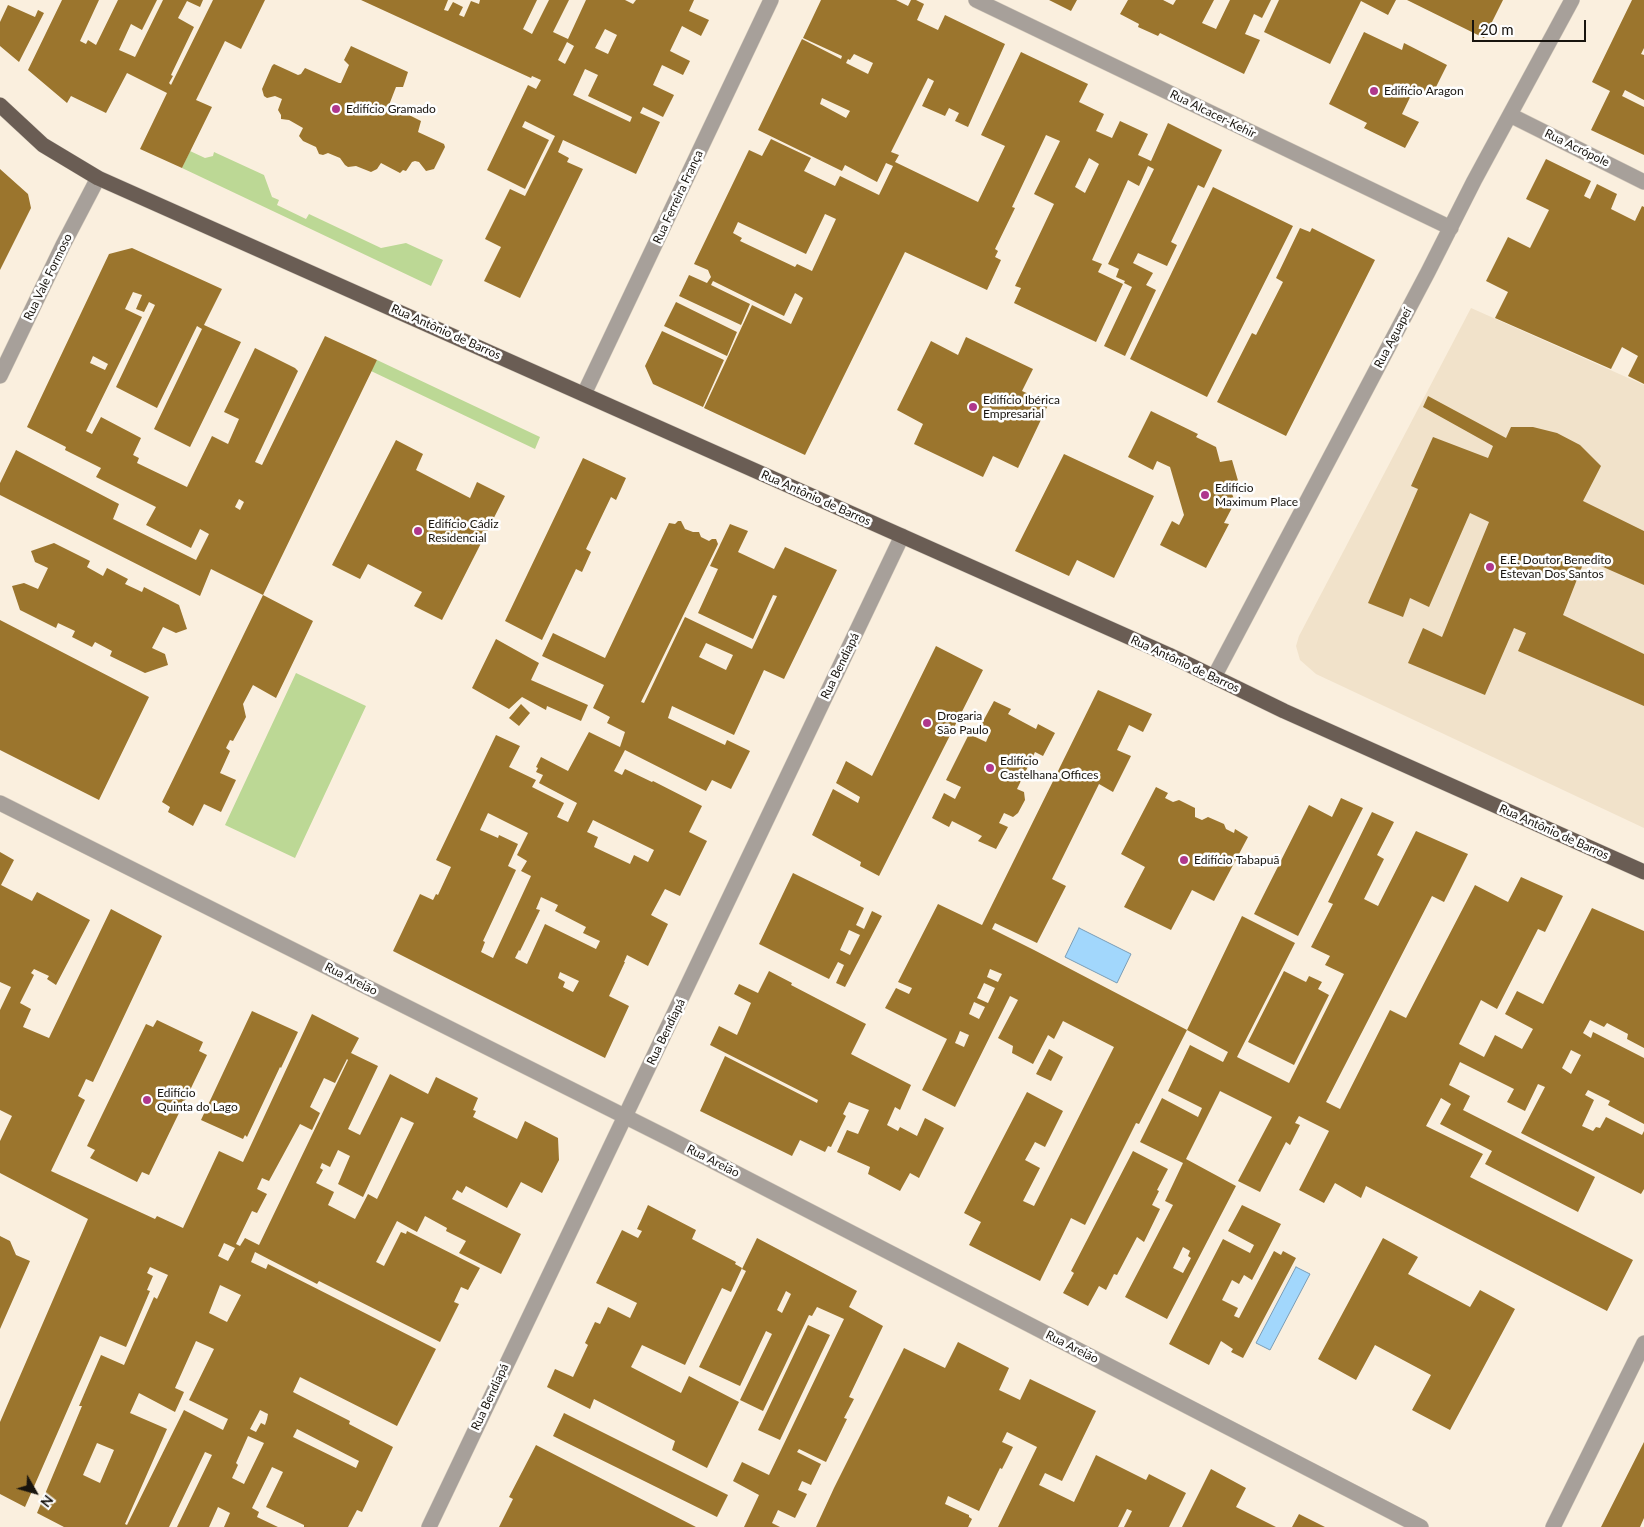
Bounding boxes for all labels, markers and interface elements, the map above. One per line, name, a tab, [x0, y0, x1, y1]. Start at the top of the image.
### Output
scale bar	[1474, 10, 1588, 42]
text: 20 m	[1480, 20, 1514, 38]
place label: Edifício Aragon	[1384, 84, 1464, 98]
marker: Edifício Aragon	[1368, 85, 1380, 97]
street label: Rua Alcacer-Kehir	[1168, 87, 1258, 141]
place label: Edifício Gramado	[346, 102, 436, 116]
marker: Edifício Gramado	[330, 103, 342, 115]
street label: Rua Acrópole	[1542, 126, 1612, 170]
street label: Rua Ferreira França	[650, 148, 706, 246]
street label: Rua Vale Formoso	[21, 231, 75, 323]
street label: Rua Antônio de Barros	[389, 301, 503, 363]
street label: Rua Aguapeí	[1371, 306, 1415, 370]
place label: Edifício Ibérica Empresarial	[983, 393, 1060, 421]
marker: Edifício Ibérica Empresarial	[967, 401, 979, 413]
street label: Rua Antônio de Barros	[759, 467, 873, 529]
place label: Edifício Maximum Place	[1215, 481, 1298, 509]
marker: Edifício Maximum Place	[1199, 489, 1211, 501]
place label: Edifício Cádiz Residencial	[428, 517, 499, 545]
marker: Edifício Cádiz Residencial	[412, 525, 424, 537]
place label: E.E. Doutor Benedito Estevan Dos Santos	[1500, 553, 1611, 581]
marker: E.E. Doutor Benedito Estevan Dos Santos	[1484, 561, 1496, 573]
street label: Rua Bendiapá	[818, 631, 862, 701]
street label: Rua Antônio de Barros	[1128, 632, 1242, 696]
place label: Drogaria São Paulo	[937, 709, 989, 737]
marker: Drogaria São Paulo	[921, 717, 933, 729]
place label: Edifício Castelhana Offices	[1000, 754, 1098, 782]
marker: Edifício Castelhana Offices	[984, 762, 996, 774]
street label: Rua Antônio de Barros	[1497, 801, 1611, 863]
place label: Edifício Tabapuã	[1194, 853, 1279, 867]
marker: Edifício Tabapuã	[1178, 854, 1190, 866]
street label: Rua Areião	[322, 960, 380, 998]
street label: Rua Bendiapá	[644, 997, 688, 1067]
place label: Edifício Quinta do Lago	[157, 1086, 238, 1114]
marker: Edifício Quinta do Lago	[141, 1094, 153, 1106]
street label: Rua Areião	[684, 1142, 742, 1180]
street label: Rua Areião	[1043, 1328, 1101, 1366]
street label: Rua Bendiapá	[468, 1361, 512, 1433]
north arrow	[10, 1467, 60, 1517]
text: N	[37, 1492, 57, 1511]

